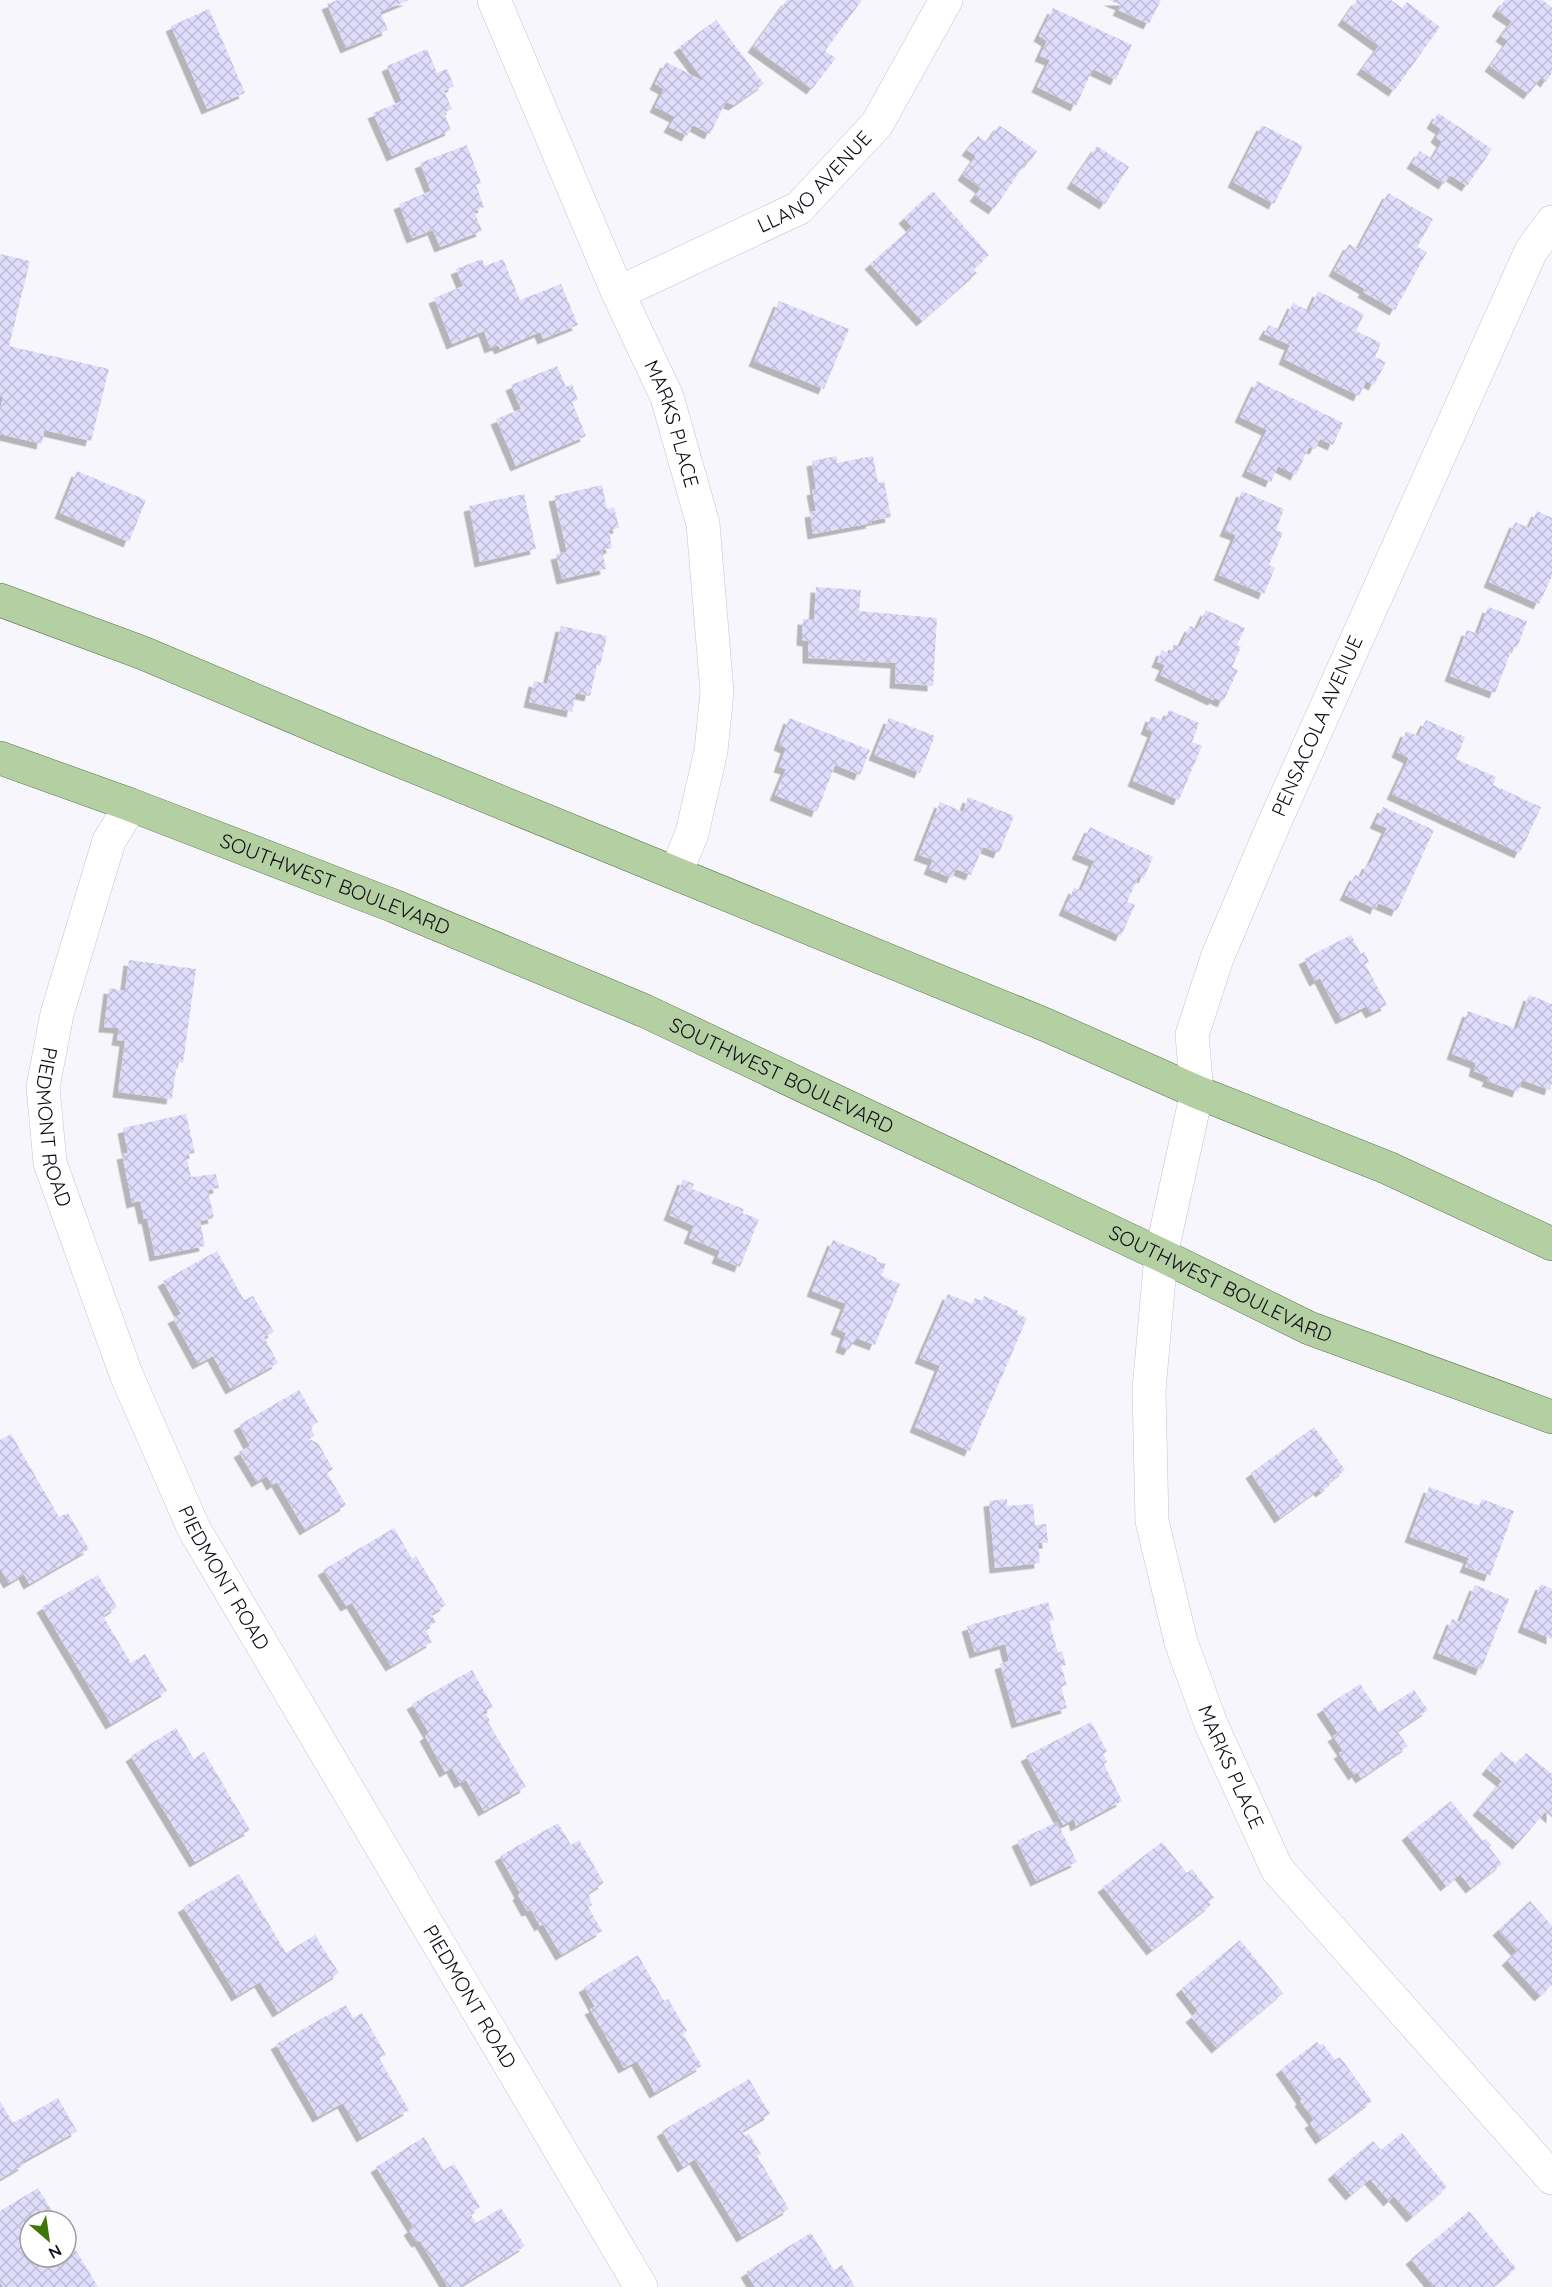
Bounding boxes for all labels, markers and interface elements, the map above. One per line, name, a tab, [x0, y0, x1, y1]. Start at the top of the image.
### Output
street label: LLANO AVENUE	[753, 125, 876, 238]
street label: MARKS PLACE	[639, 356, 705, 490]
street label: PENSACOLA AVENUE	[1265, 632, 1368, 820]
street label: SOUTHWEST BOULEVARD	[217, 827, 454, 940]
street label: SOUTHWEST BOULEVARD	[666, 1011, 898, 1139]
street label: PIEDMONT ROAD	[31, 1045, 78, 1210]
street label: SOUTHWEST BOULEVARD	[1105, 1219, 1336, 1347]
street label: PIEDMONT ROAD	[173, 1502, 275, 1654]
street label: MARKS PLACE	[1193, 1701, 1270, 1832]
street label: PIEDMONT ROAD	[418, 1920, 522, 2073]
north arrow	[18, 2209, 78, 2269]
text: N	[45, 2241, 65, 2264]

